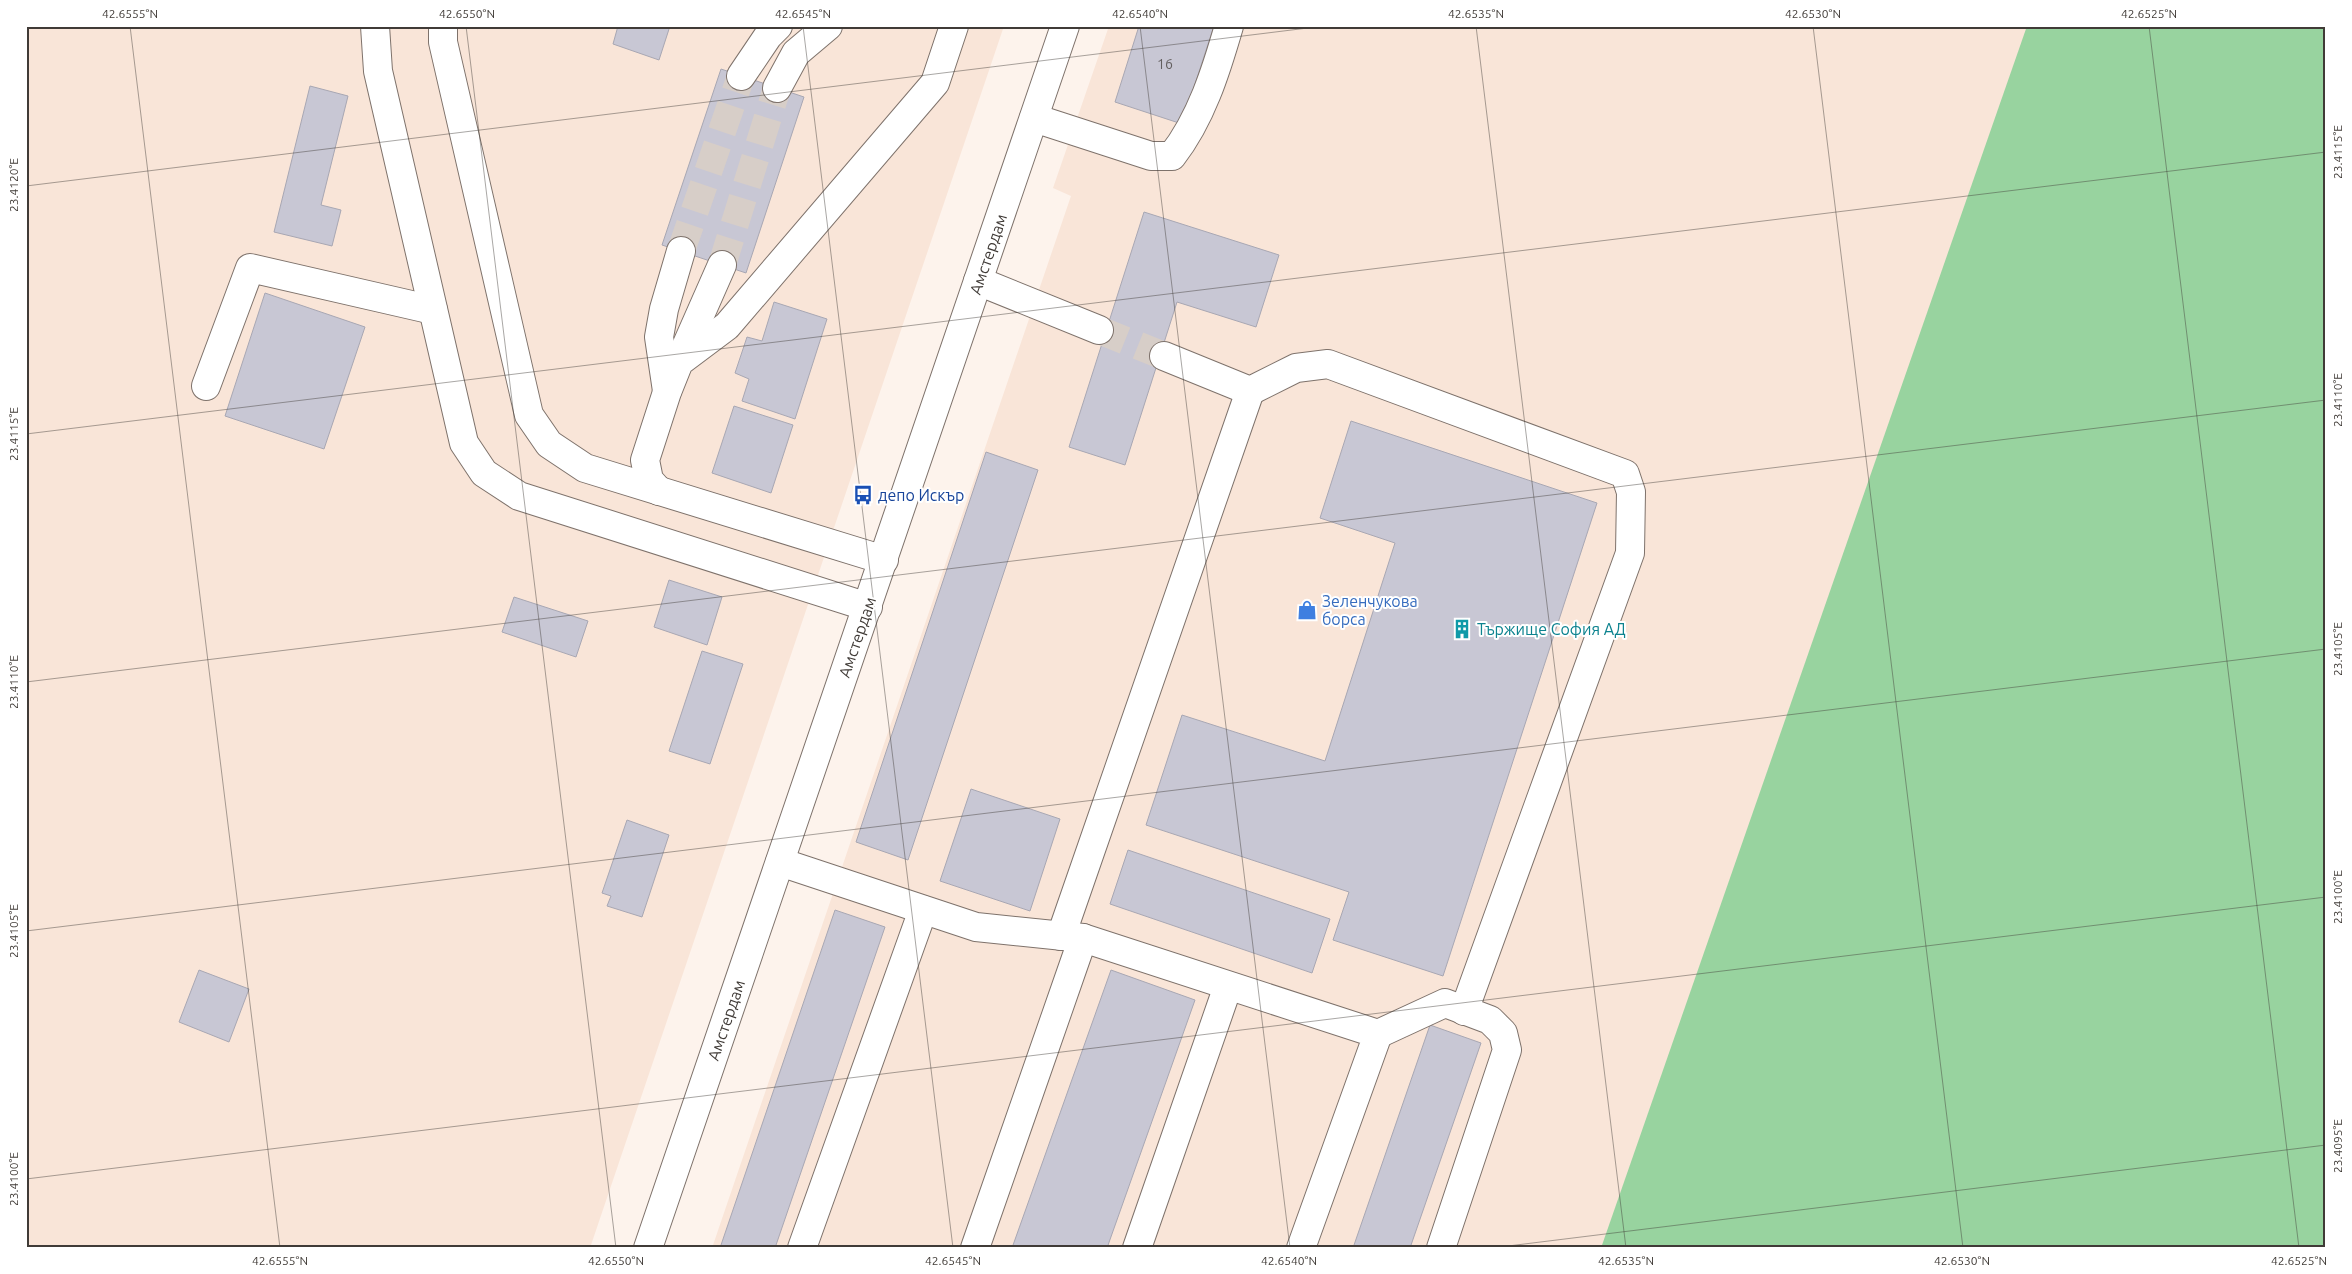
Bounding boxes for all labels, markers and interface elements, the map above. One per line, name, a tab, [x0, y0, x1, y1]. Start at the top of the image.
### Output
text: 42.6555°N	[102, 7, 158, 20]
text: 42.6550°N	[439, 7, 495, 20]
text: 42.6545°N	[775, 7, 831, 20]
text: 42.6540°N	[1112, 7, 1168, 20]
text: 42.6535°N	[1448, 7, 1504, 20]
text: 42.6530°N	[1785, 7, 1841, 20]
text: 42.6525°N	[2121, 7, 2177, 20]
house number: 16	[1157, 56, 1173, 72]
text: 23.4115°E	[2331, 125, 2344, 179]
text: 23.4120°E	[7, 158, 20, 212]
street label: Амстердам	[966, 211, 1010, 297]
text: 23.4110°E	[2331, 373, 2344, 427]
text: 23.4115°E	[7, 407, 20, 461]
bus stop icon: депо Искър	[852, 484, 874, 506]
place label: депо Искър	[878, 486, 964, 504]
place label: Зеленчукова борса	[1322, 592, 1418, 628]
street label: Амстердам	[835, 594, 879, 680]
shop icon: Зеленчукова борса	[1296, 599, 1318, 621]
building icon: Тържище София АД	[1451, 618, 1473, 640]
place label: Тържище София АД	[1477, 620, 1626, 638]
text: 23.4105°E	[2331, 622, 2344, 676]
text: 23.4110°E	[7, 655, 20, 709]
text: 23.4100°E	[2331, 870, 2344, 924]
text: 23.4105°E	[7, 904, 20, 958]
street label: Амстердам	[704, 977, 748, 1063]
text: 23.4095°E	[2331, 1119, 2344, 1173]
text: 23.4100°E	[7, 1152, 20, 1206]
text: 42.6555°N	[252, 1254, 308, 1267]
text: 42.6550°N	[588, 1254, 644, 1267]
text: 42.6545°N	[925, 1254, 981, 1267]
text: 42.6540°N	[1261, 1254, 1317, 1267]
text: 42.6535°N	[1598, 1254, 1654, 1267]
text: 42.6530°N	[1934, 1254, 1990, 1267]
text: 42.6525°N	[2271, 1254, 2327, 1267]

